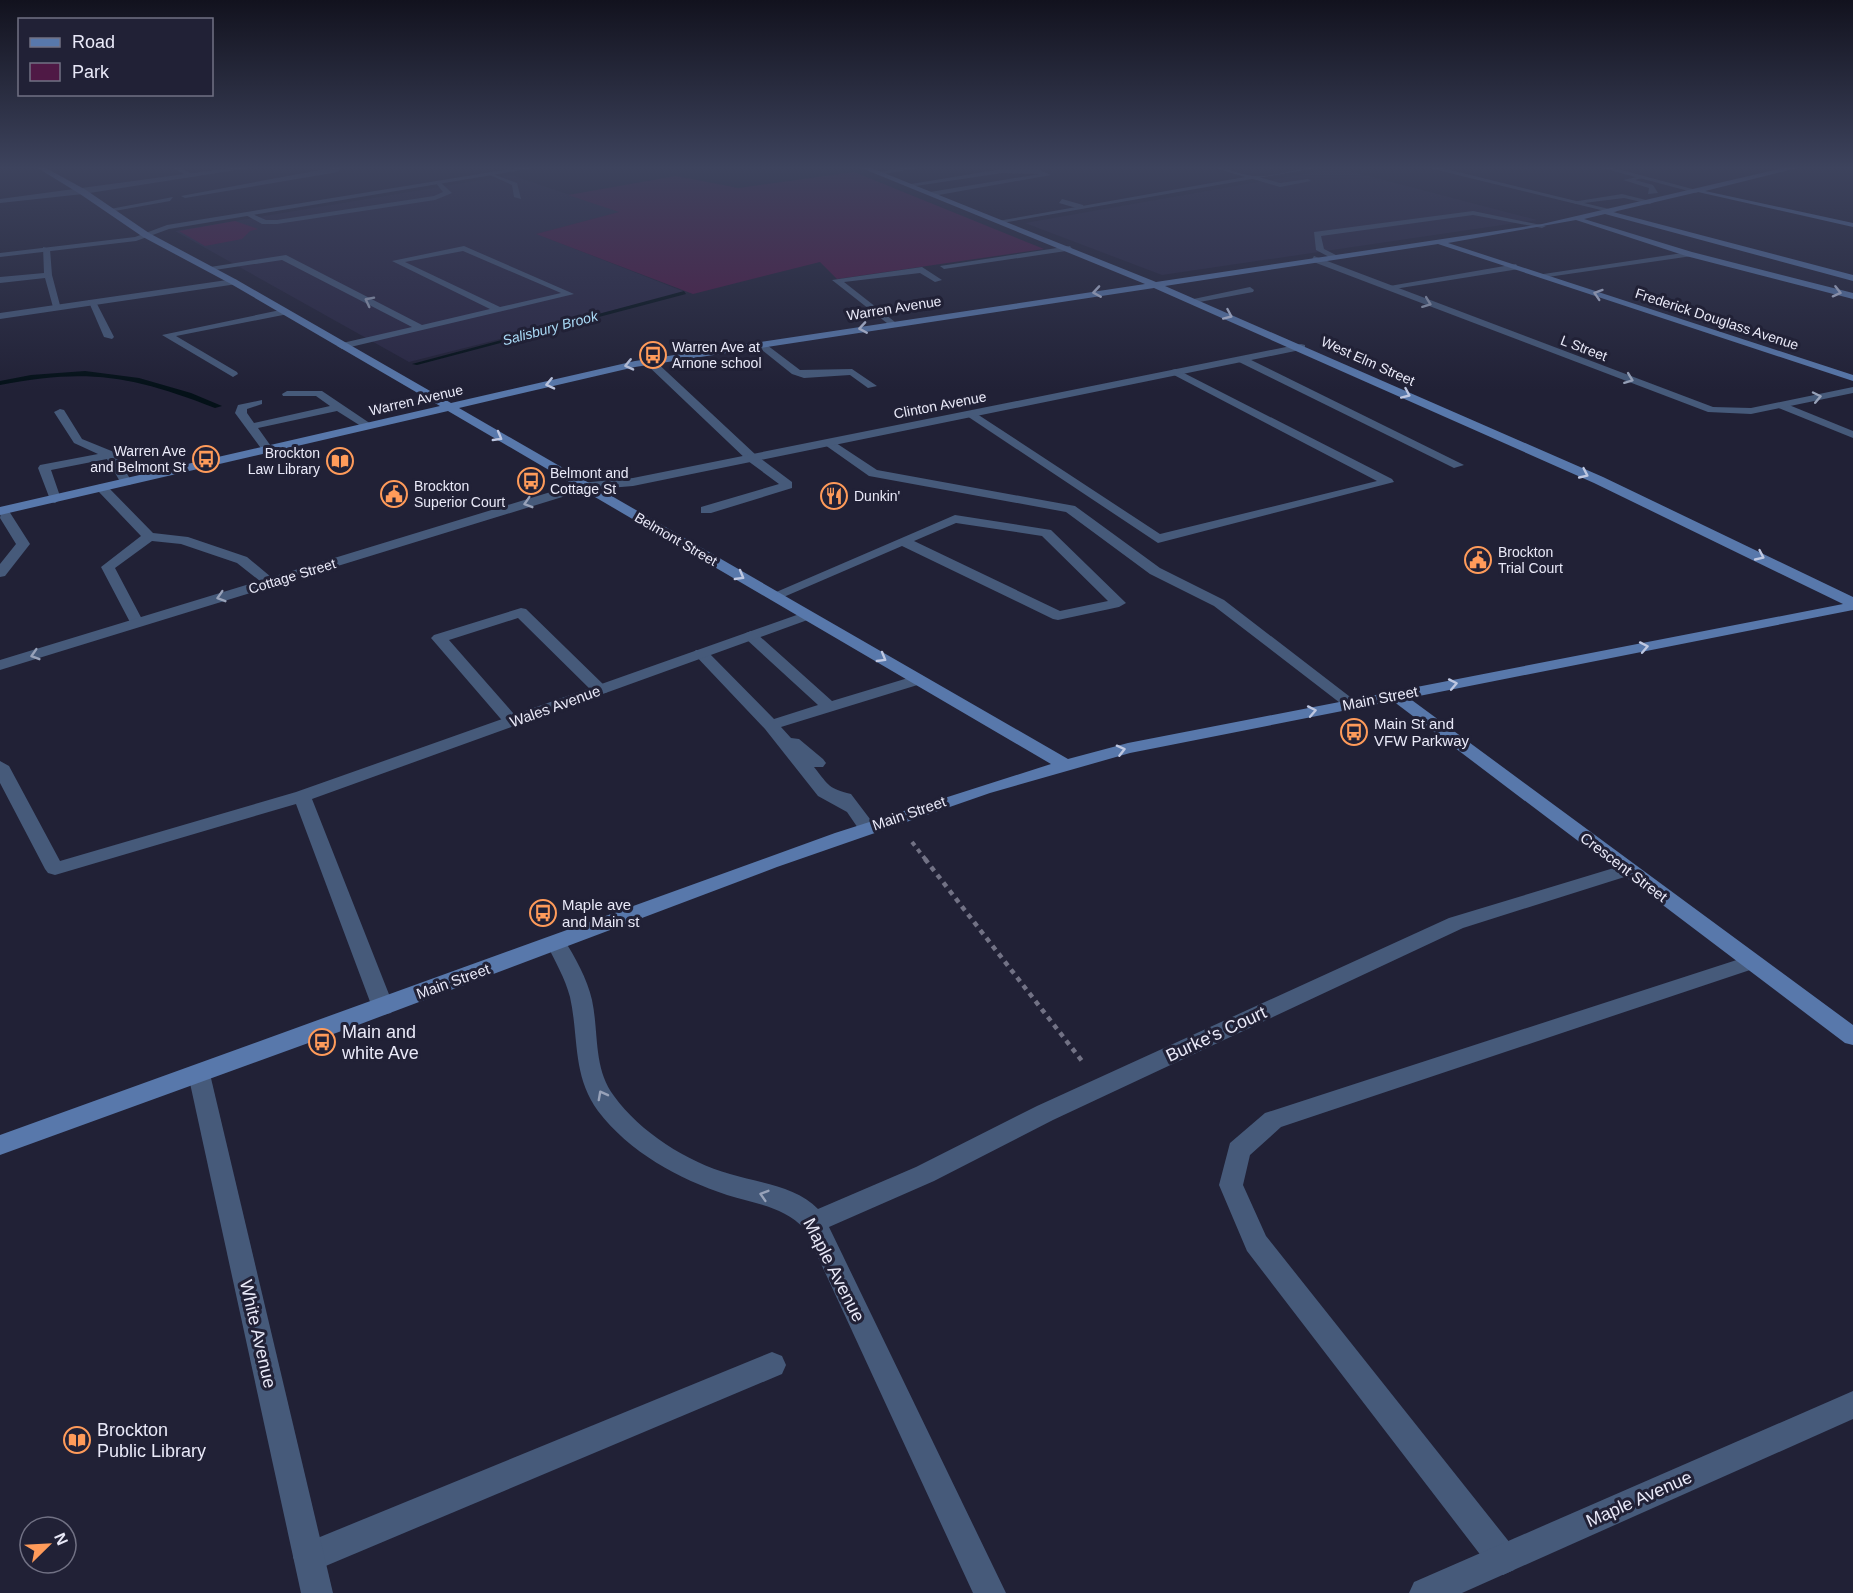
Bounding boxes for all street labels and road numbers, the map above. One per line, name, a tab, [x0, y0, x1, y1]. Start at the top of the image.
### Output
street label: Frederick Douglass Avenue	[1633, 285, 1801, 353]
street label: Warren Avenue	[845, 293, 943, 323]
street label: L Street	[1558, 332, 1610, 364]
street label: West Elm Street	[1319, 333, 1417, 389]
street label: Warren Avenue	[368, 381, 465, 419]
street label: Clinton Avenue	[892, 388, 988, 422]
street label: Belmont Street	[632, 509, 720, 569]
street label: Cottage Street	[246, 555, 338, 597]
street label: Wales Avenue	[507, 682, 603, 730]
street label: Main Street	[1341, 682, 1420, 714]
street label: Main Street	[870, 792, 949, 834]
street label: Crescent Street	[1577, 829, 1671, 906]
street label: Main Street	[414, 960, 493, 1002]
street label: Burke's Court	[1163, 1002, 1269, 1066]
street label: Maple Avenue	[799, 1215, 869, 1325]
street label: White Avenue	[236, 1278, 280, 1390]
street label: Maple Avenue	[1583, 1467, 1695, 1531]

